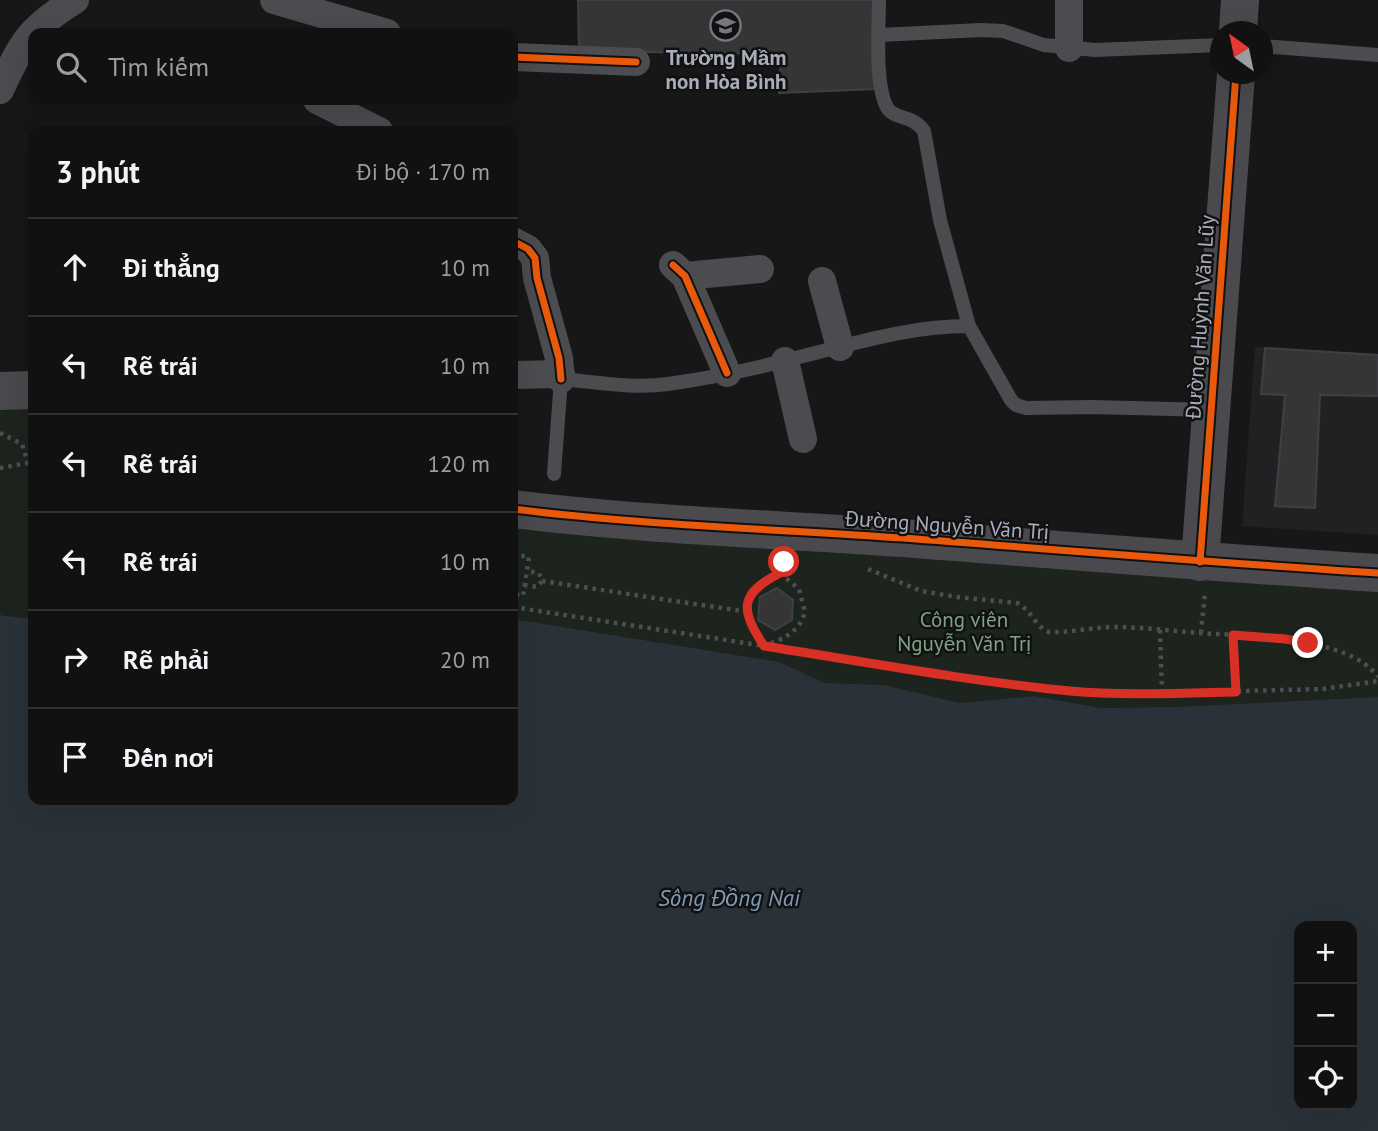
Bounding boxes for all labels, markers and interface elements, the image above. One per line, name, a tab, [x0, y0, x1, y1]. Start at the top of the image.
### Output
school or university icon: Trường Mầm non Hòa Bình	[709, 8, 743, 42]
north arrow	[1210, 21, 1273, 84]
search box	[28, 28, 518, 105]
place label: Trường Mầm non Hòa Bình	[665, 44, 787, 95]
icon: search	[52, 48, 90, 86]
text: Tìm kiếm	[108, 50, 209, 83]
text: 3 phút	[56, 152, 140, 191]
text: Đi bộ · 170 m	[357, 157, 490, 186]
street label: Đường Huỳnh Văn Lũy	[1179, 214, 1221, 421]
icon: ahead	[56, 248, 94, 286]
text: Đi thẳng	[123, 251, 220, 284]
text: 10 m	[440, 253, 490, 282]
icon: left	[56, 346, 94, 384]
text: Rẽ trái	[123, 349, 198, 382]
text: 10 m	[440, 351, 490, 380]
icon: left	[56, 444, 94, 482]
text: Rẽ trái	[123, 447, 198, 480]
text: 120 m	[428, 449, 490, 478]
street label: Đường Nguyễn Văn Trị	[843, 504, 1050, 546]
icon: left	[56, 542, 94, 580]
text: Rẽ trái	[123, 545, 198, 578]
route start	[768, 546, 799, 577]
text: 10 m	[440, 547, 490, 576]
park label: Công viên Nguyễn Văn Trị	[897, 606, 1031, 657]
route end	[1292, 627, 1323, 658]
icon: right	[56, 640, 94, 678]
text: Rẽ phải	[123, 643, 209, 676]
text: 20 m	[440, 645, 490, 674]
icon: arrive	[56, 738, 94, 776]
text: Đến nơi	[123, 741, 214, 774]
water label: Sông Đồng Nai	[658, 883, 801, 912]
map controls	[1294, 921, 1357, 1110]
button: +	[1294, 921, 1357, 984]
button: −	[1294, 984, 1357, 1047]
button: locate	[1294, 1047, 1357, 1110]

